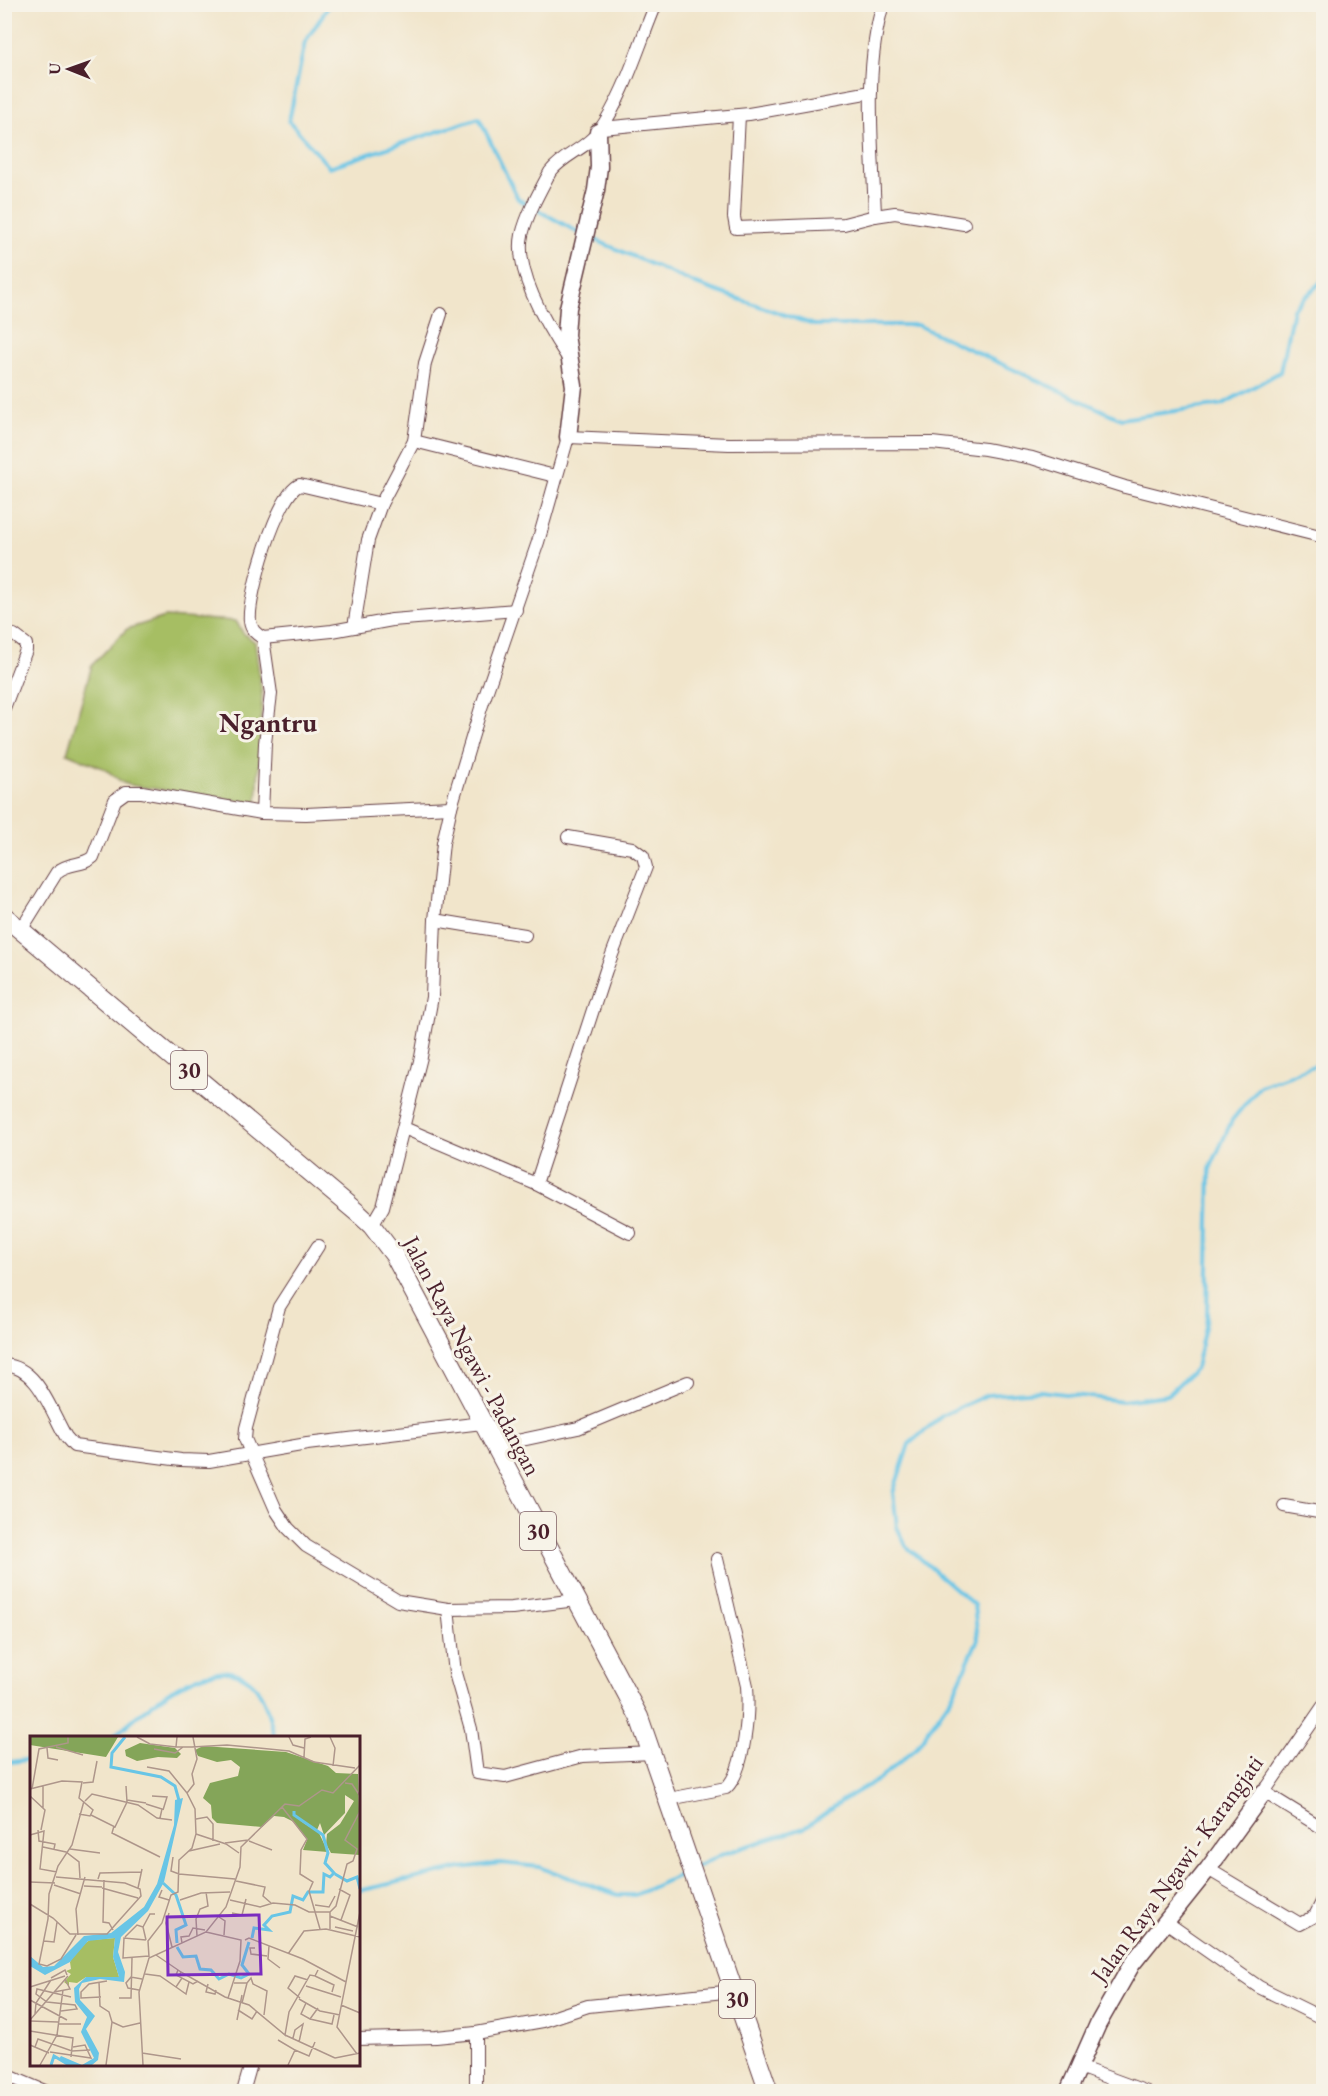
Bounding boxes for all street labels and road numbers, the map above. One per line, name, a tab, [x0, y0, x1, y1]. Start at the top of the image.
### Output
road number: 30	[171, 1051, 207, 1089]
street label: Jalan Raya Ngawi - Padangan	[395, 1229, 549, 1481]
road number: 30	[520, 1512, 556, 1550]
street label: Jalan Raya Ngawi - Karangjati	[1082, 1749, 1270, 1990]
road number: 30	[719, 1980, 755, 2018]

